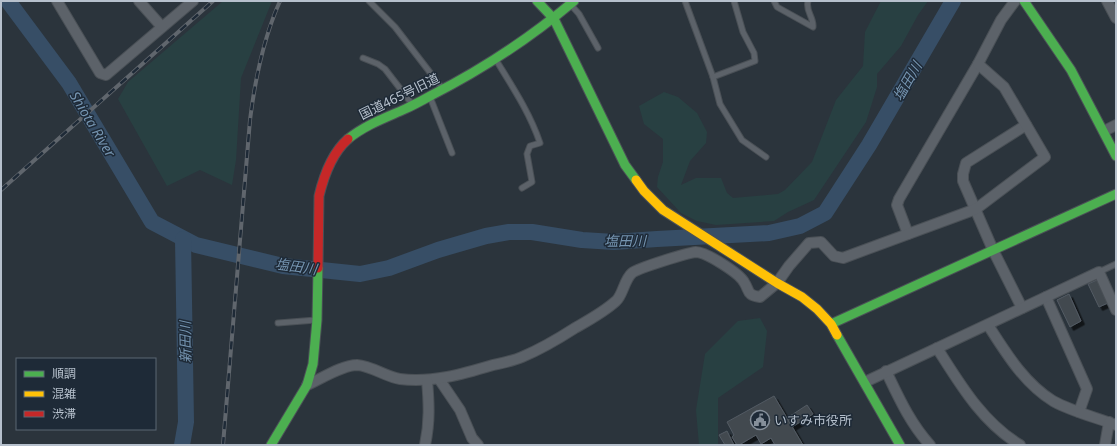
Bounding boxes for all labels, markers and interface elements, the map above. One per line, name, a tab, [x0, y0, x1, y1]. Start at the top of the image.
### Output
water label: 塩田川	[888, 56, 927, 104]
street label: 国道465号旧道	[356, 69, 442, 123]
water label: Shiota River	[66, 88, 120, 161]
water label: 塩田川	[604, 231, 648, 250]
water label: 塩田川	[274, 254, 320, 279]
water label: 新田川	[175, 319, 195, 363]
legend	[16, 358, 156, 430]
text: 順調	[52, 365, 76, 382]
text: 混雑	[52, 385, 76, 402]
text: 渋滞	[52, 405, 76, 422]
public building icon: いすみ市役所	[749, 409, 771, 431]
place label: いすみ市役所	[774, 411, 852, 429]

